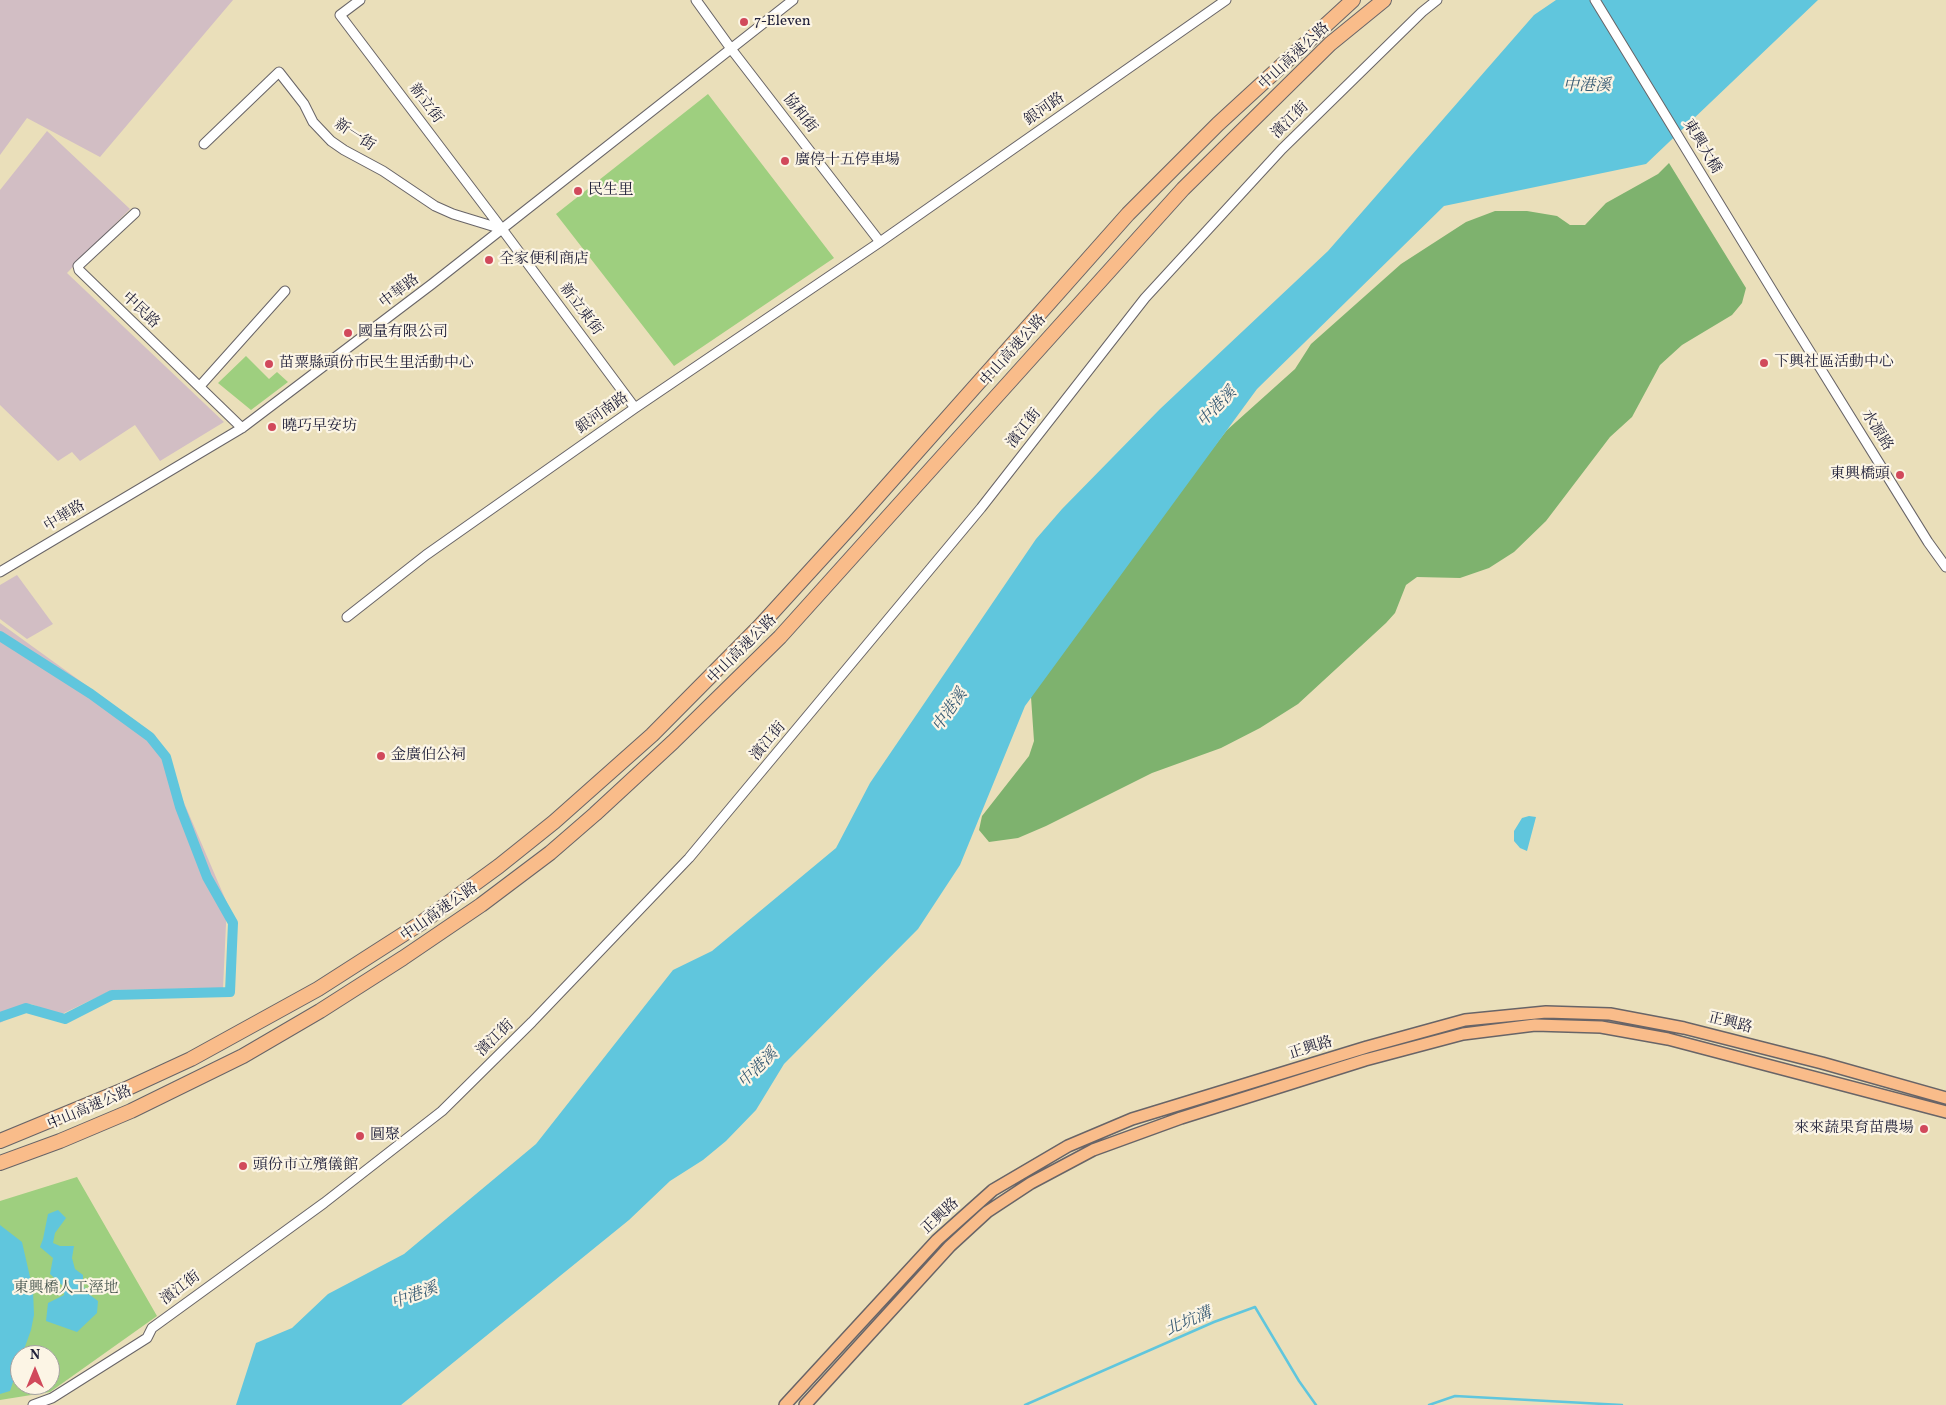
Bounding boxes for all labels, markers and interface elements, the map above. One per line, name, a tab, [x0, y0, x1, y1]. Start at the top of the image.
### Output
place label: 7-Eleven	[754, 13, 811, 31]
marker: 7-Eleven	[738, 16, 750, 28]
street label: 中山高速公路	[1256, 20, 1334, 94]
water label: 中港溪	[1563, 77, 1611, 97]
street label: 新立街	[404, 81, 446, 127]
street label: 銀河路	[1021, 90, 1069, 130]
street label: 協和街	[778, 91, 820, 137]
street label: 濱江街	[1269, 99, 1313, 143]
street label: 新一街	[330, 116, 378, 156]
street label: 東興大橋	[1678, 117, 1724, 177]
place label: 廣停十五停車場	[795, 152, 900, 170]
marker: 廣停十五停車場	[779, 155, 791, 167]
place label: 民生里	[588, 182, 633, 200]
marker: 民生里	[572, 185, 584, 197]
place label: 全家便利商店	[499, 251, 589, 269]
marker: 全家便利商店	[483, 254, 495, 266]
street label: 中華路	[377, 271, 423, 313]
street label: 新立東街	[555, 281, 605, 339]
street label: 中民路	[117, 289, 163, 333]
street label: 中山高速公路	[977, 312, 1051, 390]
place label: 國量有限公司	[358, 324, 448, 342]
marker: 國量有限公司	[342, 327, 354, 339]
place label: 下興社區活動中心	[1774, 354, 1894, 372]
place label: 苗粟縣頭份巿民生里活動中心	[279, 355, 474, 373]
marker: 下興社區活動中心	[1758, 357, 1770, 369]
marker: 苗粟縣頭份巿民生里活動中心	[263, 358, 275, 370]
water label: 中港溪	[1194, 384, 1242, 432]
street label: 銀河南路	[573, 389, 633, 439]
street label: 濱江街	[1004, 406, 1046, 452]
street label: 水源路	[1856, 407, 1896, 455]
place label: 曉巧早安坊	[282, 418, 357, 436]
marker: 曉巧早安坊	[266, 421, 278, 433]
place label: 東興橋頭	[1830, 466, 1890, 484]
marker: 東興橋頭	[1894, 469, 1906, 481]
street label: 中華路	[41, 498, 89, 536]
street label: 中山高速公路	[705, 612, 781, 688]
water label: 中港溪	[929, 686, 973, 736]
street label: 濱江街	[748, 719, 790, 765]
place label: 金廣伯公祠	[391, 747, 466, 765]
marker: 金廣伯公祠	[375, 750, 387, 762]
street label: 中山高速公路	[398, 880, 482, 946]
street label: 正興路	[1706, 1010, 1754, 1038]
street label: 濱江街	[474, 1017, 518, 1061]
street label: 正興路	[1287, 1034, 1335, 1064]
water label: 中港溪	[735, 1045, 783, 1093]
street label: 中山高速公路	[45, 1083, 135, 1135]
place label: 來來蔬果育苗農場	[1794, 1120, 1914, 1138]
marker: 來來蔬果育苗農場	[1918, 1123, 1930, 1135]
place label: 圓聚	[370, 1127, 400, 1145]
marker: 圓聚	[354, 1130, 366, 1142]
place label: 頭份市立殯儀館	[253, 1157, 358, 1175]
marker: 頭份市立殯儀館	[237, 1160, 249, 1172]
street label: 正興路	[918, 1195, 964, 1239]
street label: 濱江街	[158, 1268, 204, 1310]
park label: 東興橋人工溼地	[14, 1280, 118, 1298]
water label: 中港溪	[389, 1280, 441, 1314]
water label: 北坑溝	[1163, 1305, 1215, 1341]
north arrow	[10, 1345, 60, 1395]
text: N	[30, 1346, 40, 1365]

